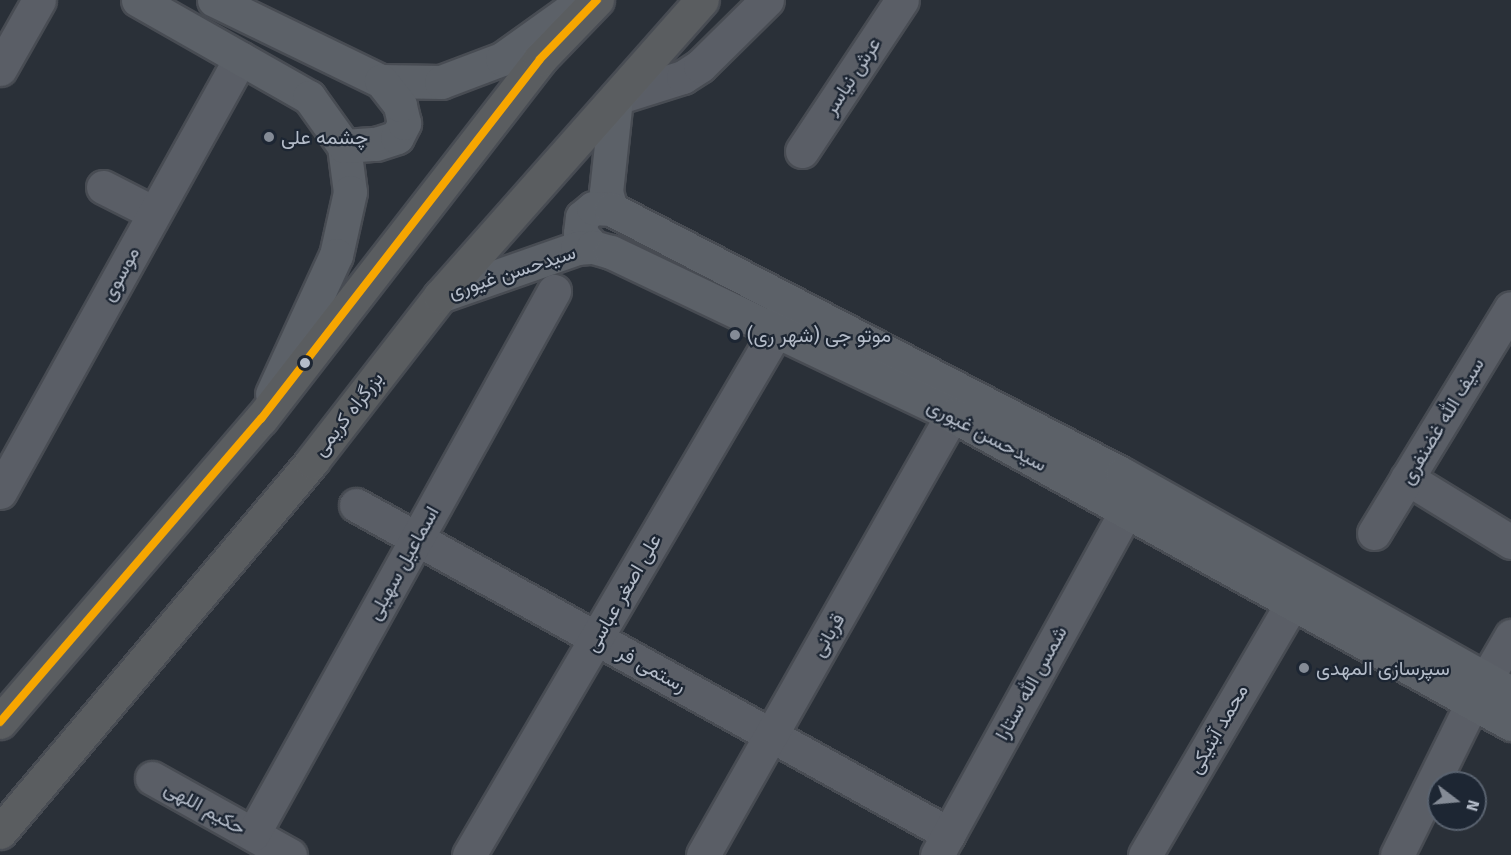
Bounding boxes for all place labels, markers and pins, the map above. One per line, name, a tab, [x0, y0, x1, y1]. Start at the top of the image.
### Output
place label: چشمه علی	[281, 125, 368, 149]
marker: چشمه علی	[262, 130, 276, 144]
place label: موتو جی (شهر ری)	[747, 323, 891, 347]
marker: موتو جی (شهر ری)	[728, 328, 742, 342]
unlabelled marker	[299, 357, 311, 369]
place label: سپرسازی المهدی	[1316, 656, 1450, 680]
marker: سپرسازی المهدی	[1297, 661, 1311, 675]

